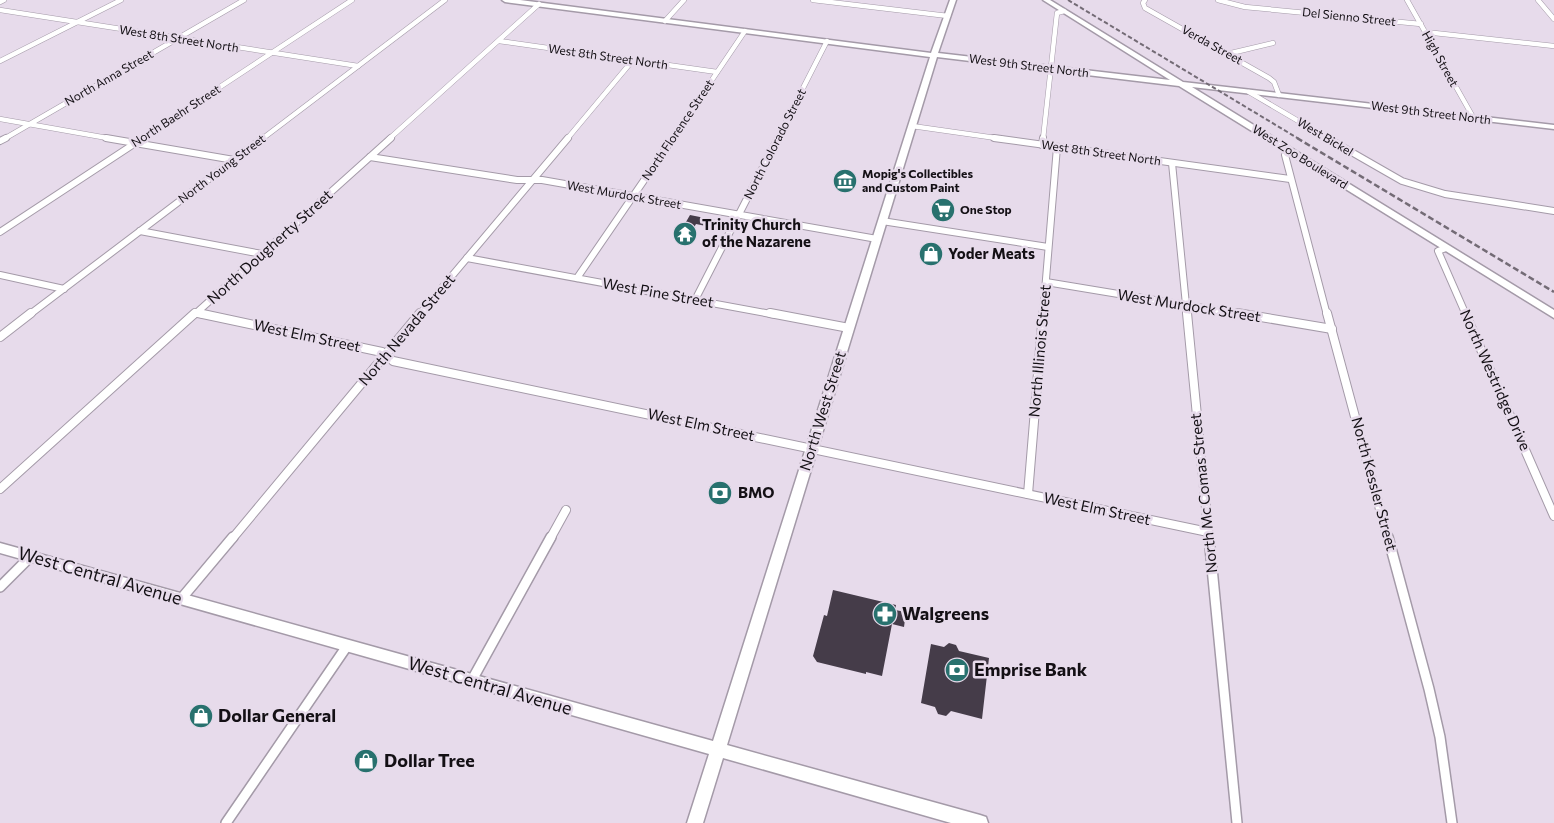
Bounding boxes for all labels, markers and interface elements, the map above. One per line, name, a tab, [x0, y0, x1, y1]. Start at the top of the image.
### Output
street label: Del Sienno Street	[1302, 4, 1397, 28]
street label: West 8th Street North	[118, 22, 240, 54]
street label: Verda Street	[1179, 22, 1246, 67]
street label: High Street	[1420, 28, 1462, 89]
street label: West 8th Street North	[547, 41, 669, 71]
street label: North Anna Street	[62, 46, 155, 108]
street label: West 9th Street North	[968, 51, 1090, 79]
street label: North Florence Street	[638, 76, 716, 182]
street label: North Baehr Street	[128, 81, 223, 149]
street label: North Colorado Street	[740, 86, 808, 201]
street label: West 9th Street North	[1370, 98, 1492, 126]
street label: West Bickel	[1295, 114, 1356, 158]
street label: West Zoo Boulevard	[1250, 121, 1351, 191]
street label: North Young Street	[175, 131, 268, 205]
street label: West 8th Street North	[1040, 137, 1162, 167]
place label: Mopig's Collectibles and Custom Paint	[862, 166, 973, 194]
museum icon: Mopig's Collectibles and Custom Paint	[832, 168, 858, 194]
street label: West Murdock Street	[566, 177, 683, 211]
street label: North Dougherty Street	[203, 185, 336, 307]
supermarket icon: One Stop	[930, 197, 956, 223]
place label: One Stop	[960, 202, 1012, 216]
place label: Trinity Church of the Nazarene	[702, 215, 811, 250]
temple icon: Trinity Church of the Nazarene	[672, 221, 698, 247]
shop icon: Yoder Meats	[918, 241, 944, 267]
place label: Yoder Meats	[948, 244, 1035, 262]
street label: North Nevada Street	[354, 270, 458, 389]
street label: West Pine Street	[601, 273, 715, 311]
street label: North Illinois Street	[1024, 284, 1054, 418]
street label: West Murdock Street	[1116, 285, 1262, 325]
street label: North Westridge Drive	[1457, 306, 1535, 453]
street label: West Elm Street	[252, 315, 362, 355]
street label: North West Street	[795, 349, 849, 473]
street label: West Elm Street	[646, 404, 756, 444]
street label: North Mc Comas Street	[1186, 412, 1220, 574]
street label: North Kessler Street	[1348, 415, 1402, 553]
bank icon: BMO	[707, 480, 733, 506]
place label: BMO	[738, 483, 774, 501]
street label: West Elm Street	[1042, 488, 1152, 528]
street label: West Central Avenue	[16, 541, 185, 609]
pharmacy icon: Walgreens	[872, 601, 898, 627]
place label: Walgreens	[902, 602, 989, 624]
street label: West Central Avenue	[406, 651, 575, 719]
bank icon: Emprise Bank	[944, 657, 970, 683]
place label: Emprise Bank	[974, 658, 1088, 680]
shop icon: Dollar General	[188, 703, 214, 729]
place label: Dollar General	[218, 704, 336, 726]
shop icon: Dollar Tree	[353, 748, 379, 774]
place label: Dollar Tree	[384, 749, 475, 771]

